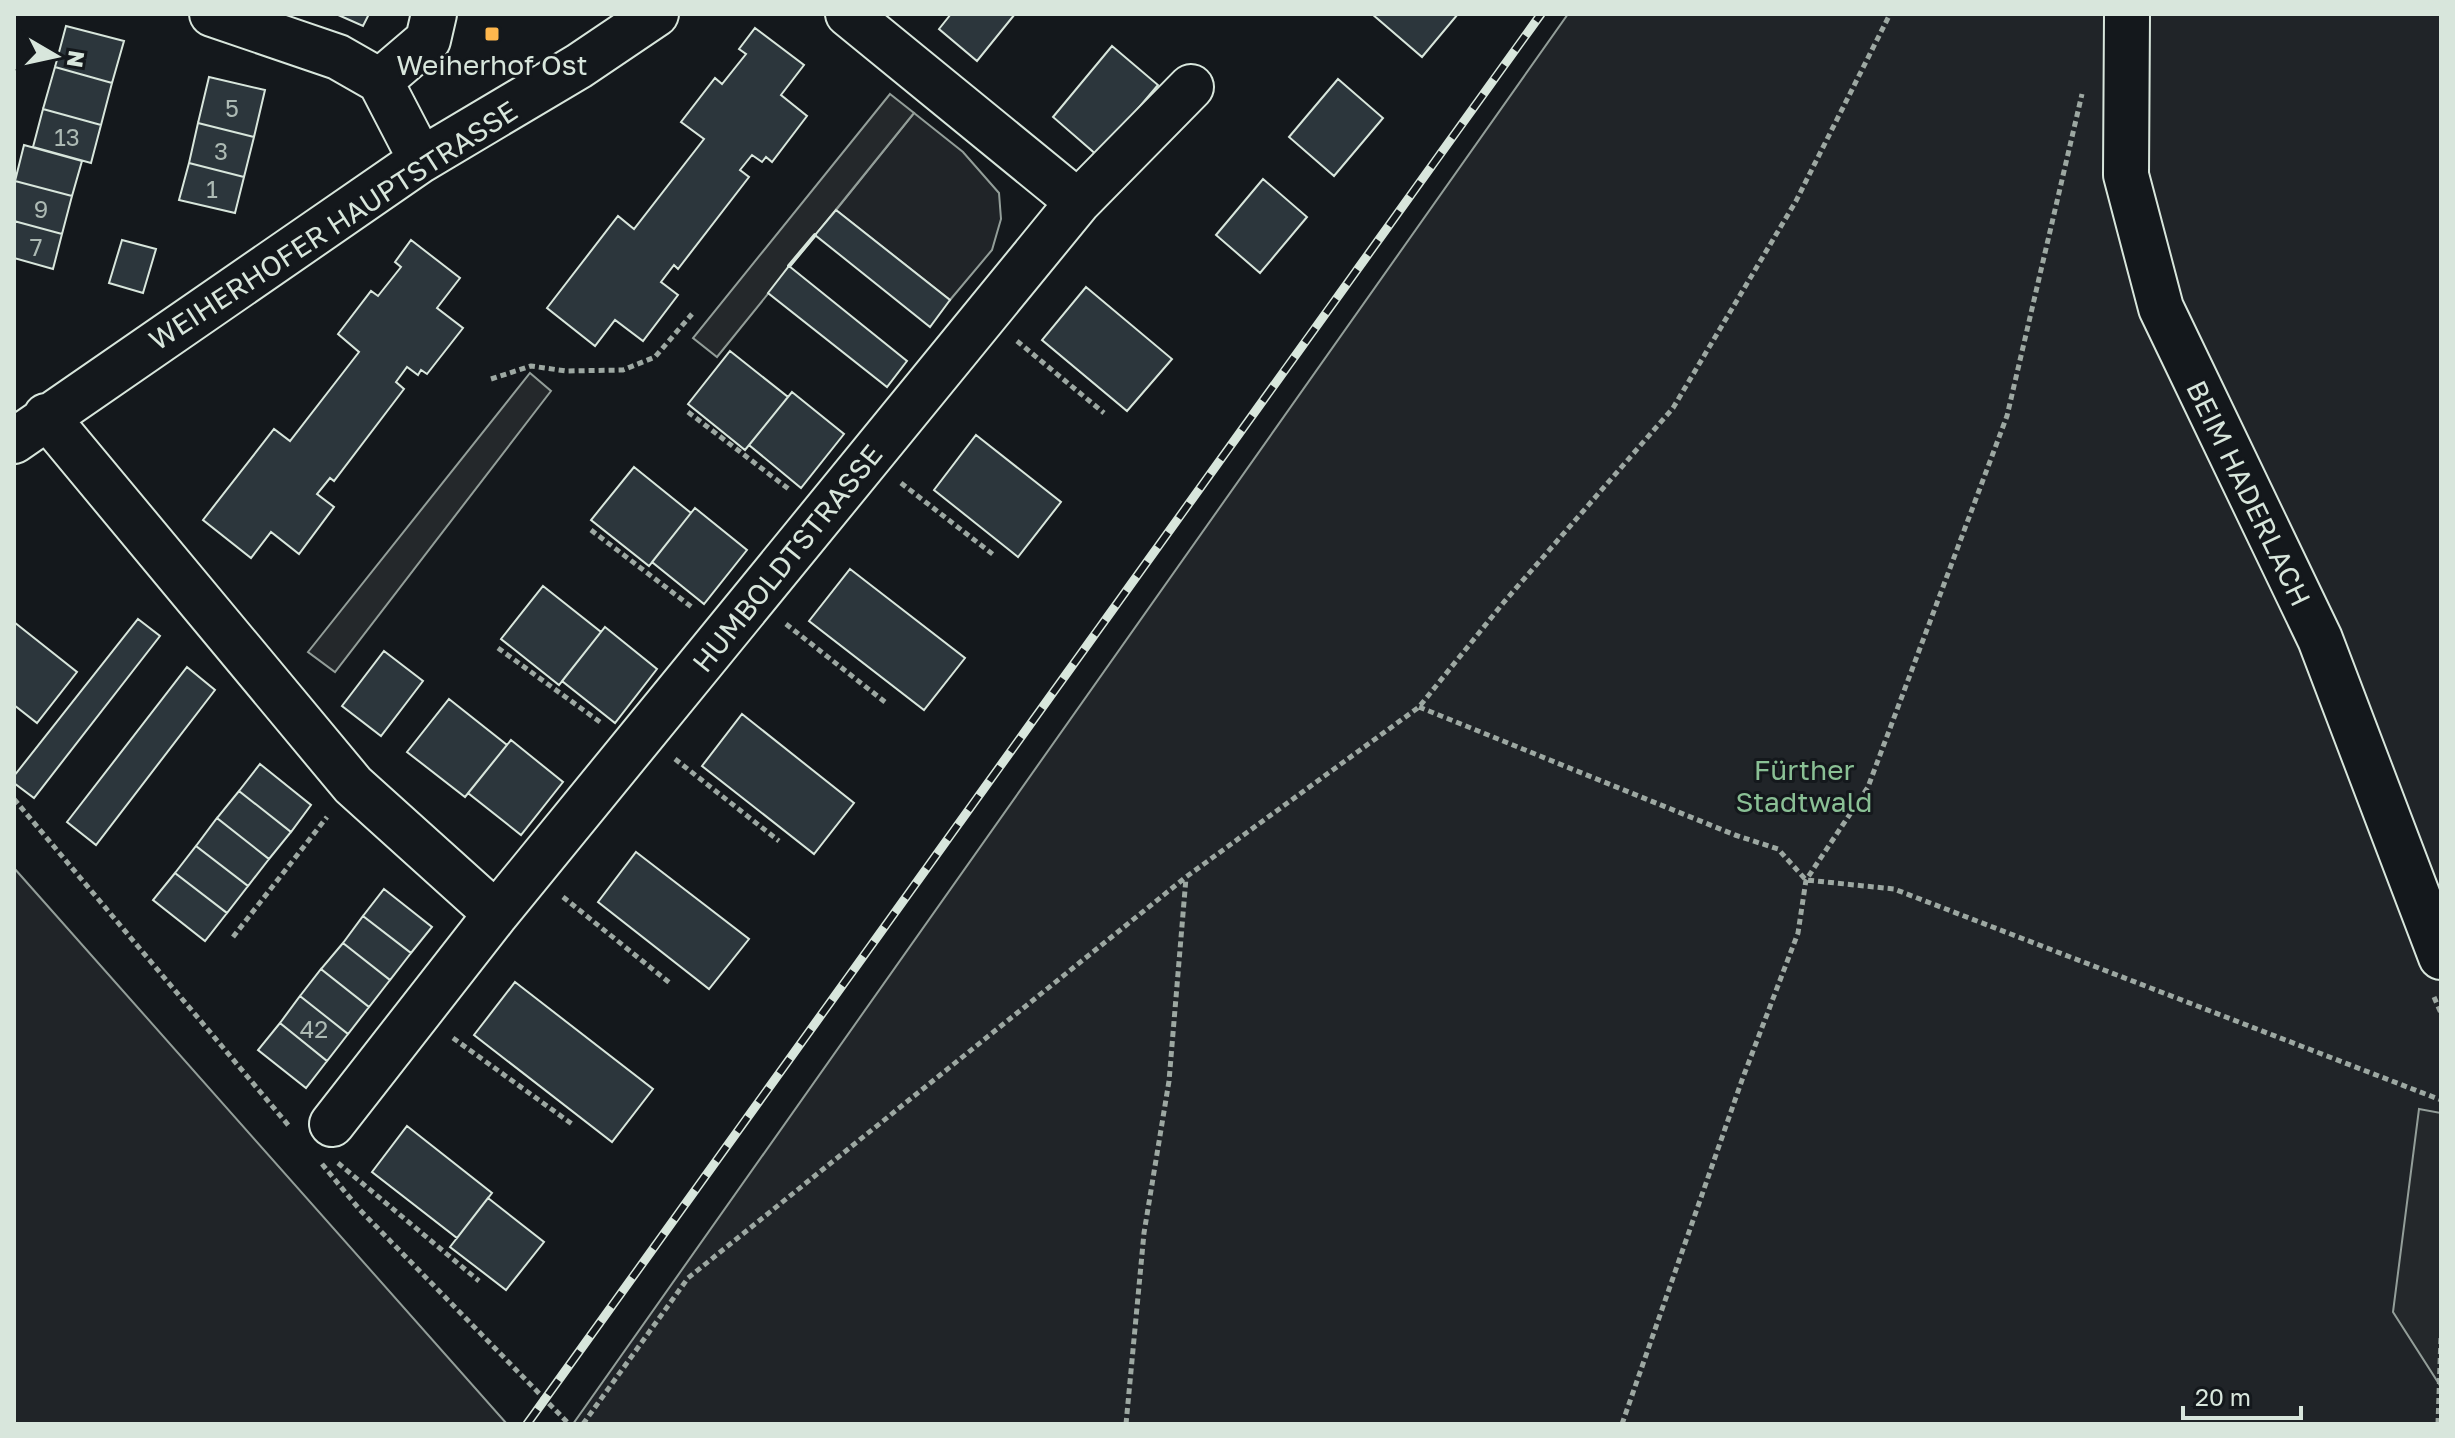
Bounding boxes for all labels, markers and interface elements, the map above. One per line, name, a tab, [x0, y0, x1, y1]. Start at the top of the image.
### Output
north arrow	[16, 16, 96, 96]
marker: Weiherhof Ost	[483, 25, 501, 43]
place label: Weiherhof Ost	[396, 48, 588, 81]
text: N	[62, 49, 91, 70]
street label: WEIHERHOFER HAUPTSTRASSE	[143, 93, 523, 357]
house number: 5	[225, 93, 239, 122]
house number: 13	[54, 122, 80, 151]
house number: 3	[214, 136, 228, 165]
house number: 1	[206, 174, 218, 203]
house number: 9	[34, 194, 48, 223]
house number: 7	[30, 232, 42, 261]
street label: BEIM HADERLACH	[2180, 375, 2318, 611]
street label: HUMBOLDTSTRASSE	[685, 438, 889, 678]
park label: Fürther Stadtwald	[1736, 753, 1872, 818]
house number: 42	[300, 1014, 328, 1043]
scale bar	[2183, 1370, 2301, 1420]
text: 20 m	[2195, 1382, 2251, 1411]

